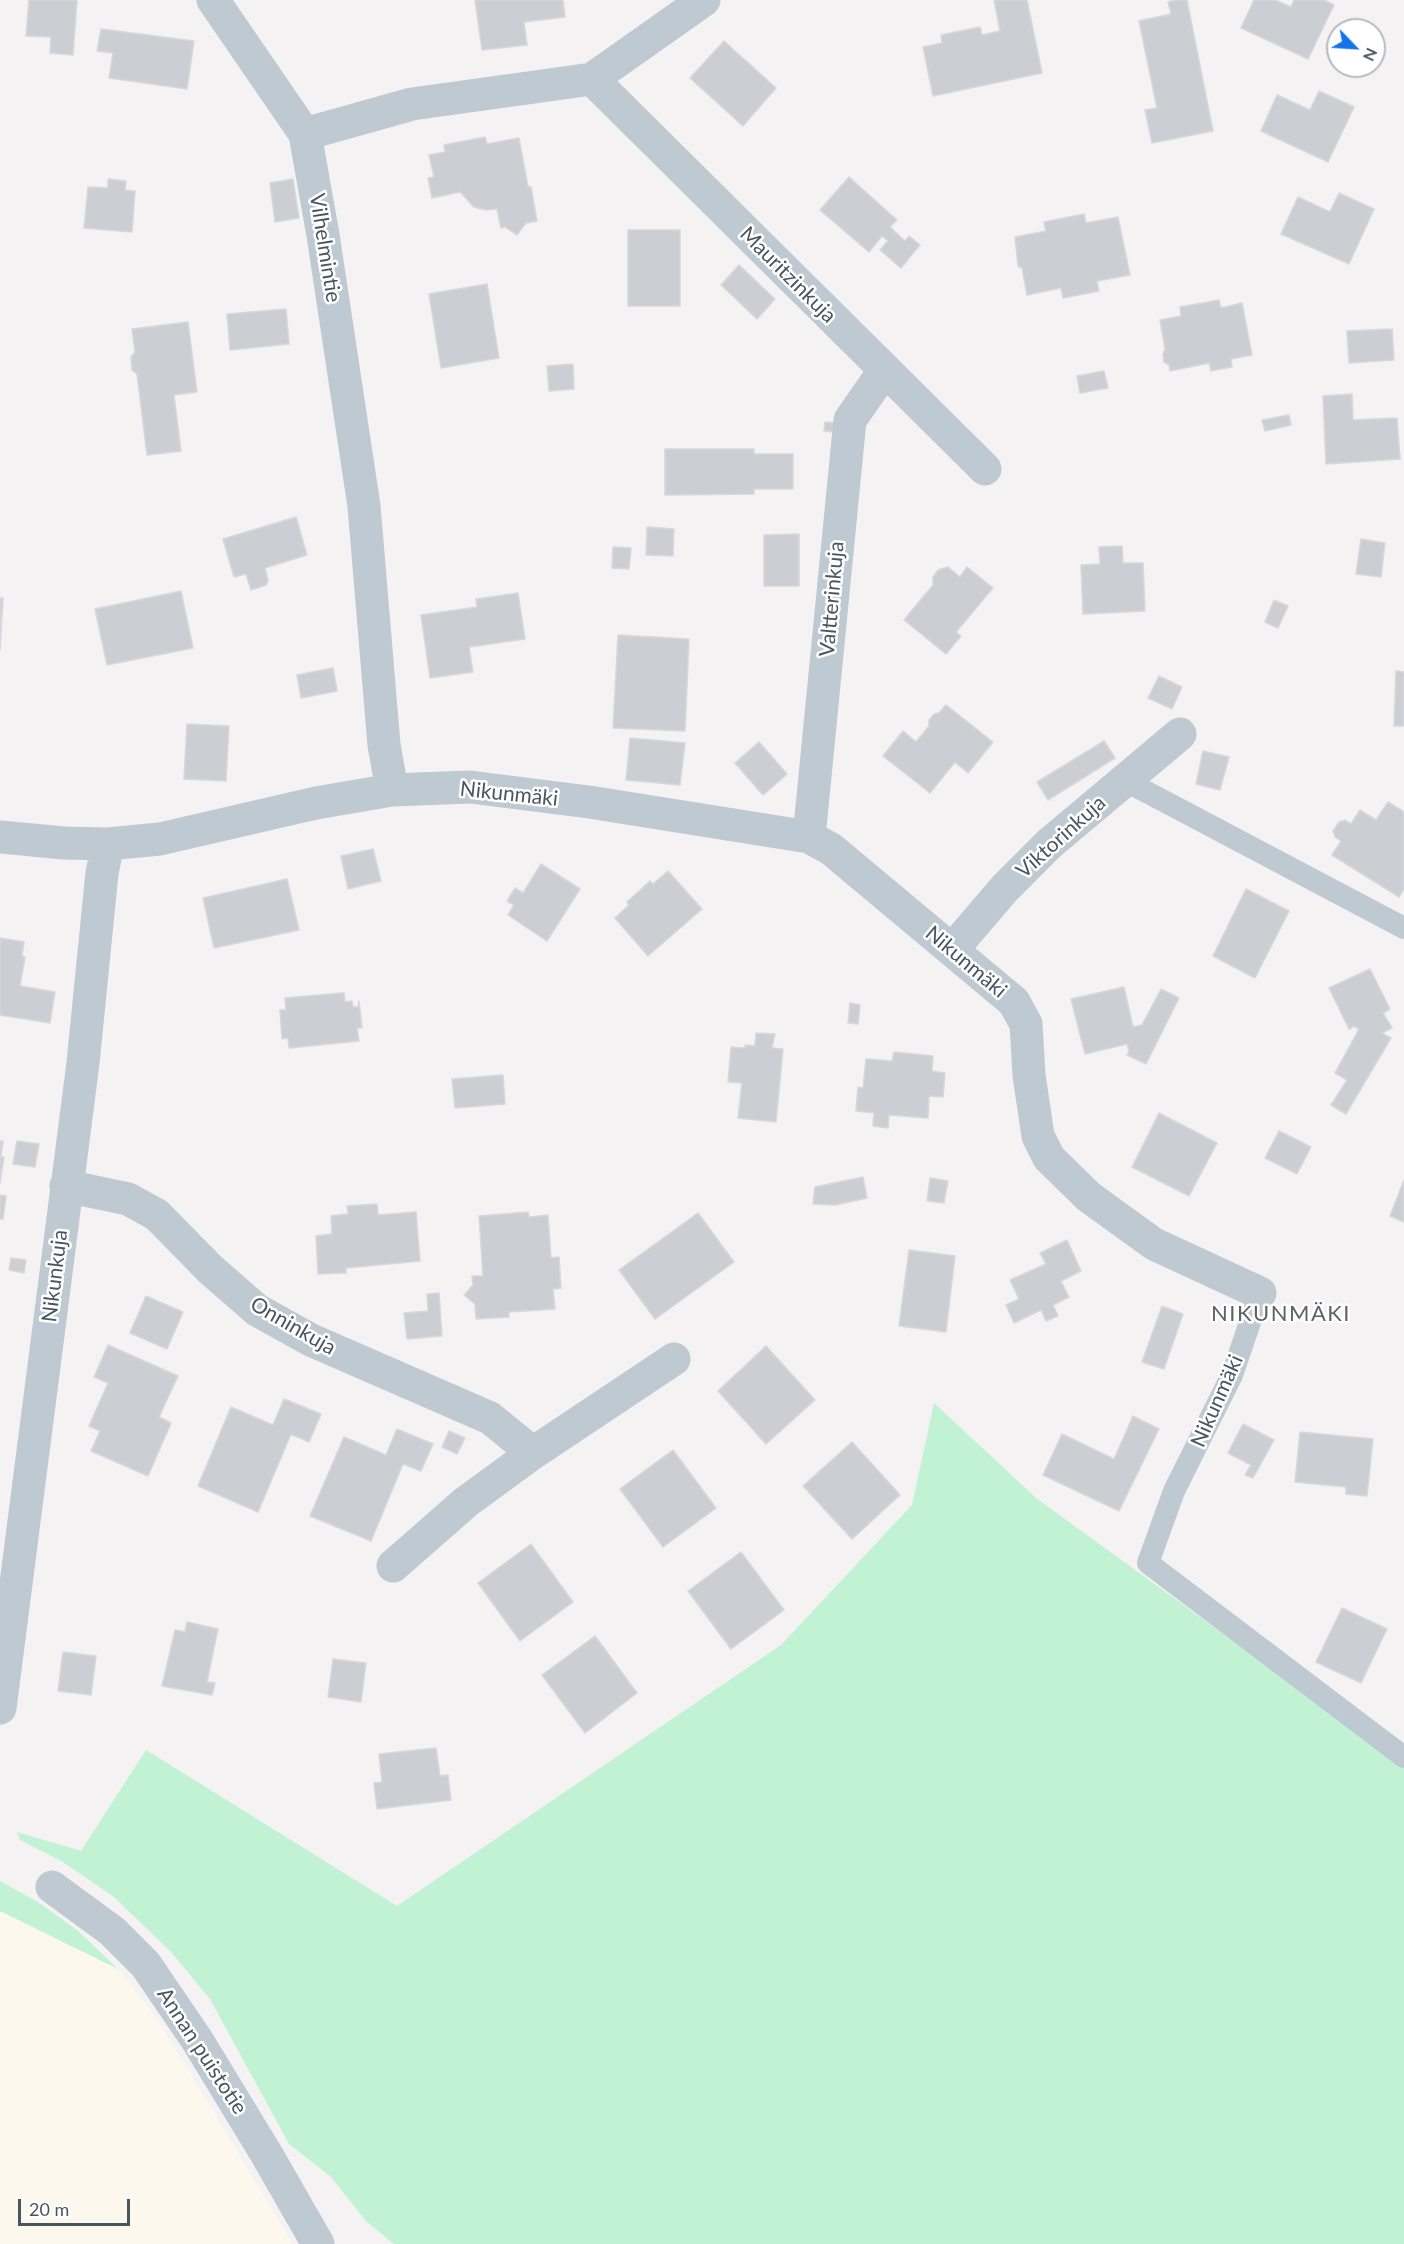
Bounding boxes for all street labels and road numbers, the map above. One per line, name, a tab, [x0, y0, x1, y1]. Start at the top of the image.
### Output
street label: Vilhelmintie	[304, 192, 346, 304]
street label: Mauritzinkuja	[735, 222, 841, 328]
street label: Valtterinkuja	[814, 540, 850, 658]
street label: Nikunmäki	[459, 776, 559, 812]
street label: Viktorinkuja	[1011, 790, 1111, 884]
street label: Nikunmäki	[920, 921, 1012, 1003]
street label: Nikunkuja	[37, 1228, 73, 1324]
street label: Onninkuja	[246, 1291, 340, 1361]
street label: Nikunmäki	[1185, 1351, 1249, 1451]
street label: Annan puistotie	[152, 1983, 252, 2119]

